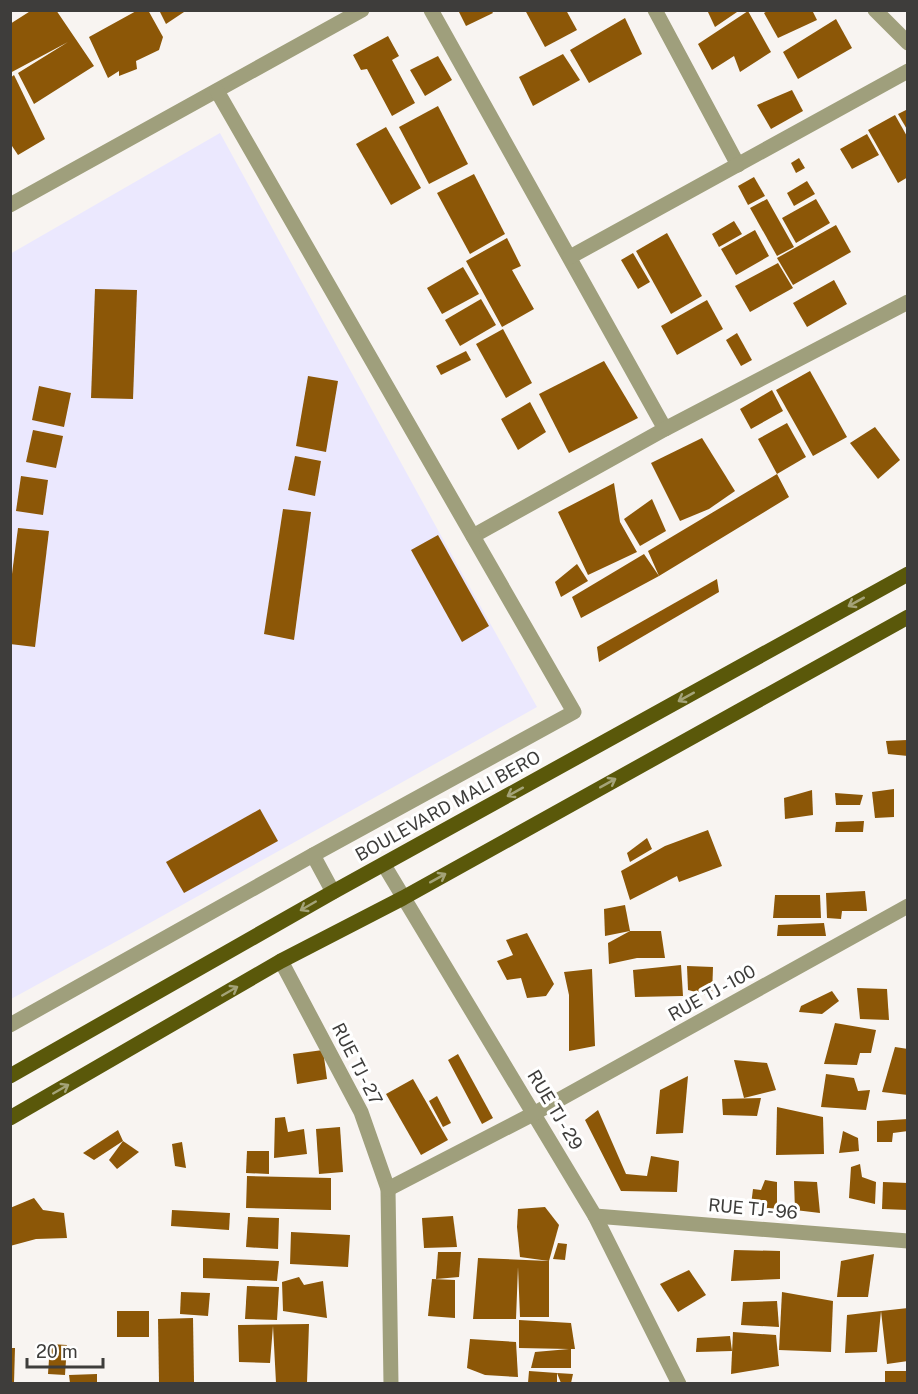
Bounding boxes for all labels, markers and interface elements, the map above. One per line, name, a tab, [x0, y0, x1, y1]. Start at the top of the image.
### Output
one-way arrow	[848, 597, 866, 608]
one-way arrow	[678, 691, 695, 703]
street label: BOULEVARD MALI BERO	[352, 746, 544, 865]
one-way arrow	[599, 777, 617, 788]
one-way arrow	[507, 787, 525, 798]
one-way arrow	[429, 872, 446, 884]
one-way arrow	[300, 900, 317, 912]
street label: RUE TJ - 100	[664, 960, 759, 1025]
one-way arrow	[221, 985, 238, 997]
street label: RUE TJ - 27	[328, 1019, 387, 1108]
street label: RUE TJ - 29	[523, 1066, 587, 1153]
one-way arrow	[52, 1083, 69, 1095]
street label: RUE TJ - 96	[707, 1194, 799, 1223]
scale bar	[27, 1331, 104, 1369]
text: 20 m	[36, 1341, 78, 1362]

